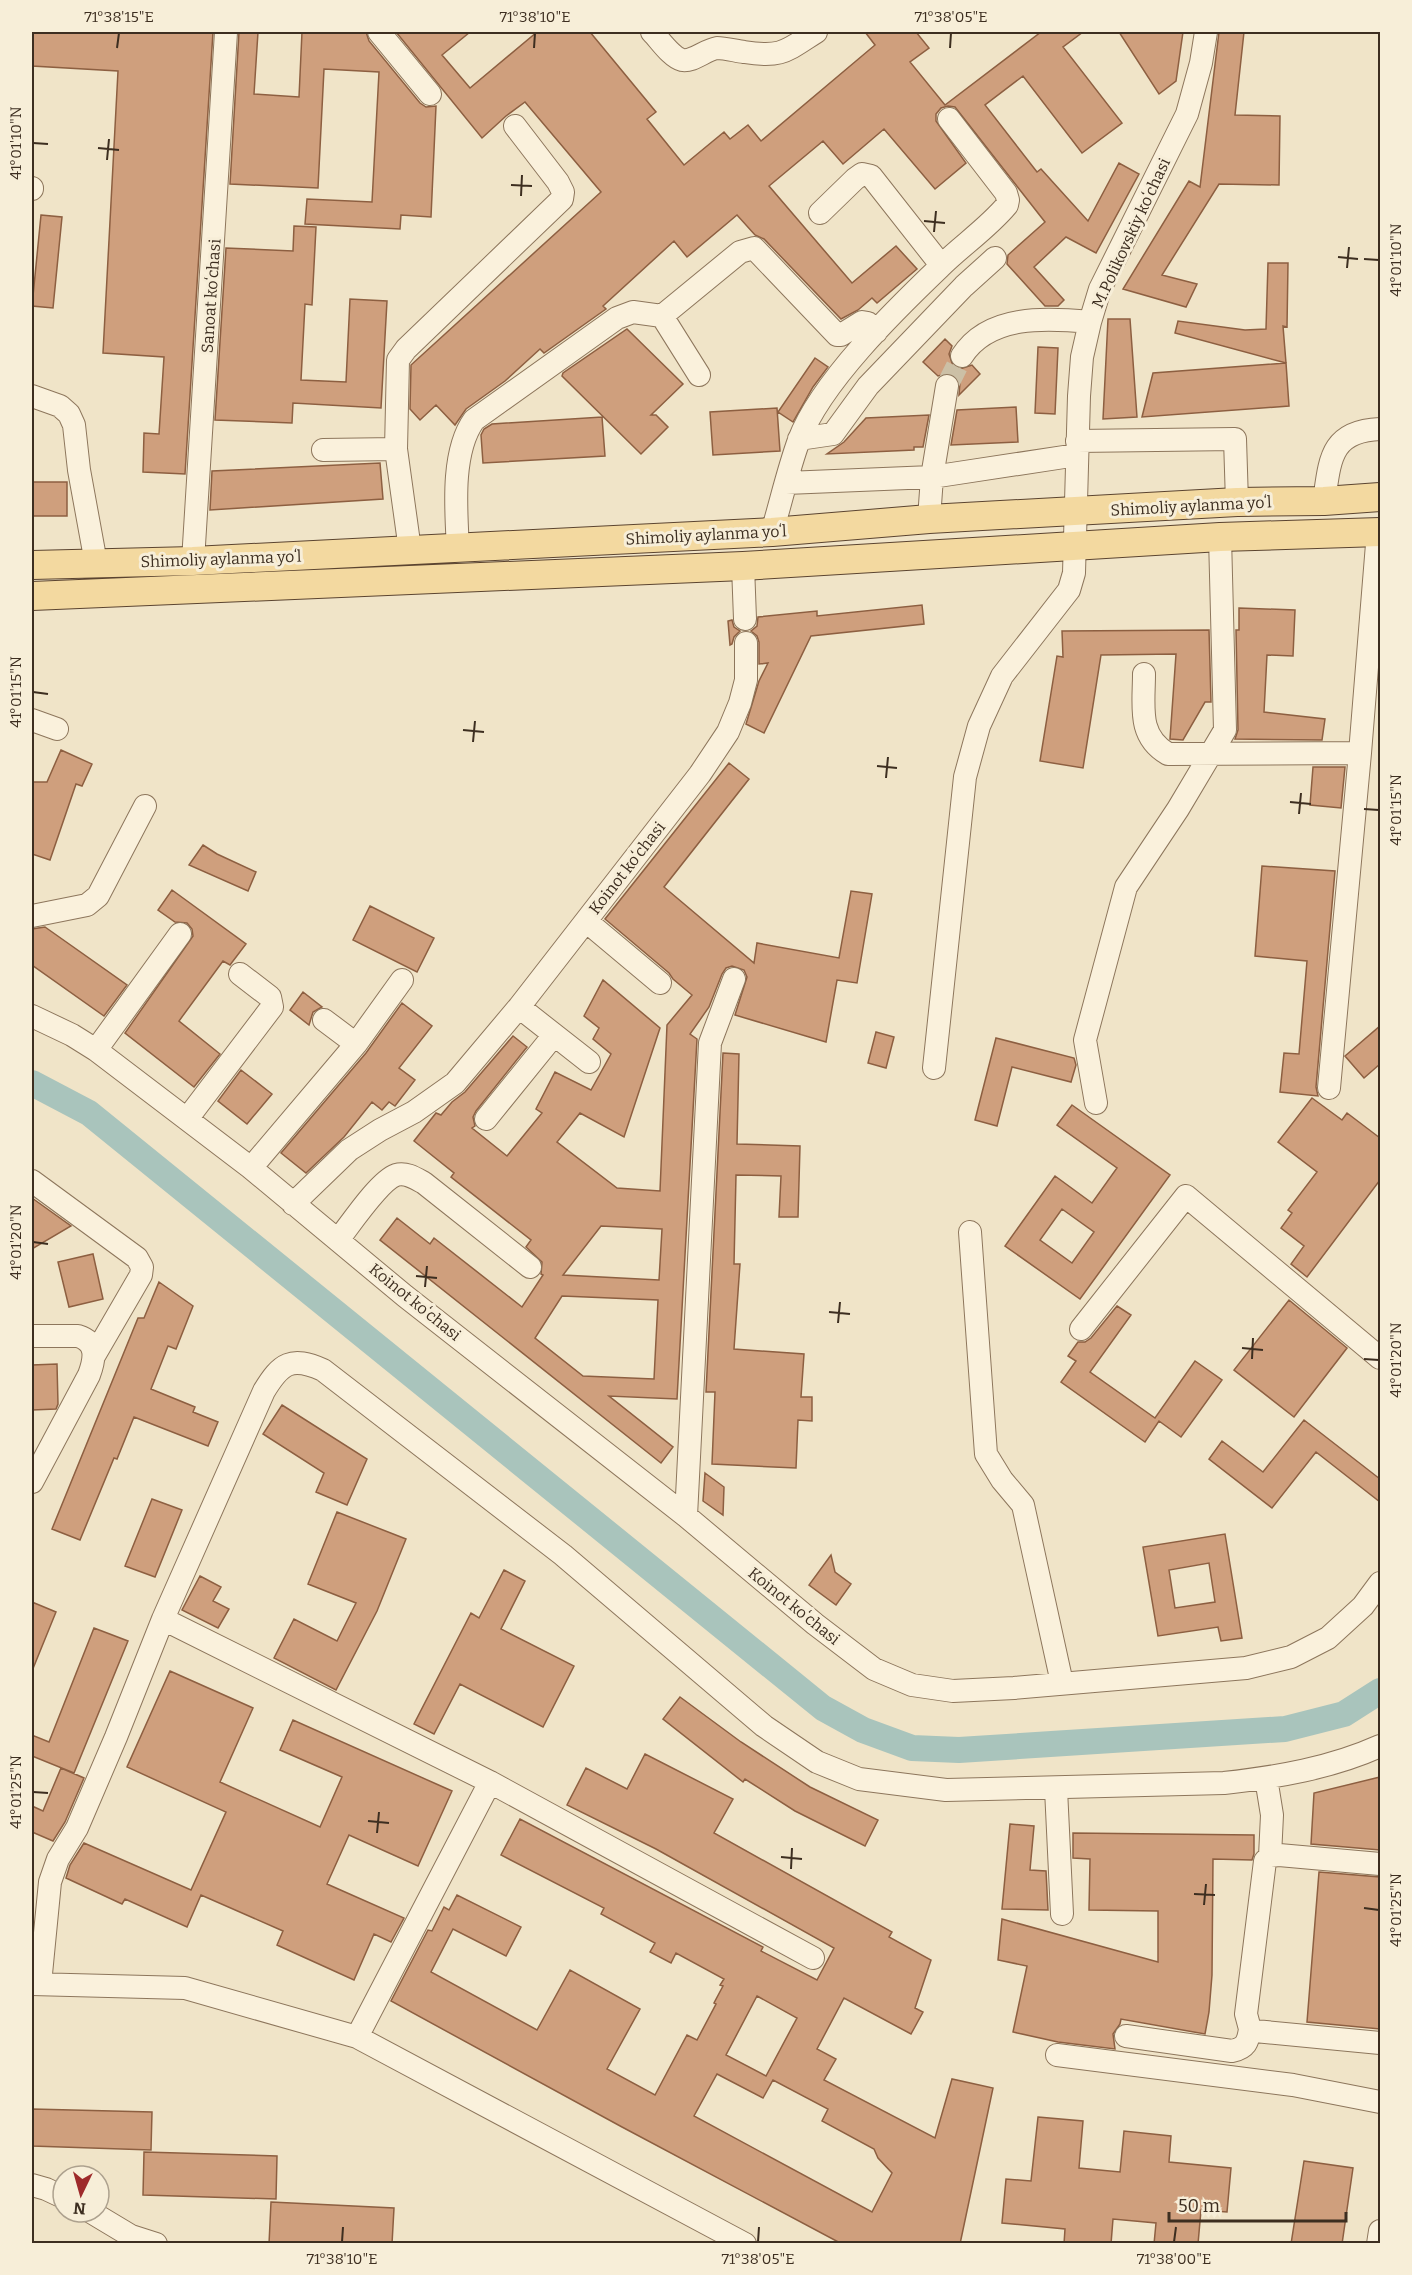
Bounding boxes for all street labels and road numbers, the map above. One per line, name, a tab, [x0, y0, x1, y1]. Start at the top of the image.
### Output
street label: M.Polikovskiy koʻchasi	[1088, 155, 1174, 311]
street label: Sanoat koʻchasi	[198, 238, 224, 354]
street label: Shimoliy aylanma yoʻl	[1110, 492, 1272, 520]
street label: Shimoliy aylanma yoʻl	[625, 521, 787, 549]
street label: Shimoliy aylanma yoʻl	[140, 547, 302, 571]
street label: Koinot koʻchasi	[585, 818, 669, 918]
street label: Koinot koʻchasi	[365, 1259, 465, 1345]
street label: Koinot koʻchasi	[744, 1563, 844, 1649]

